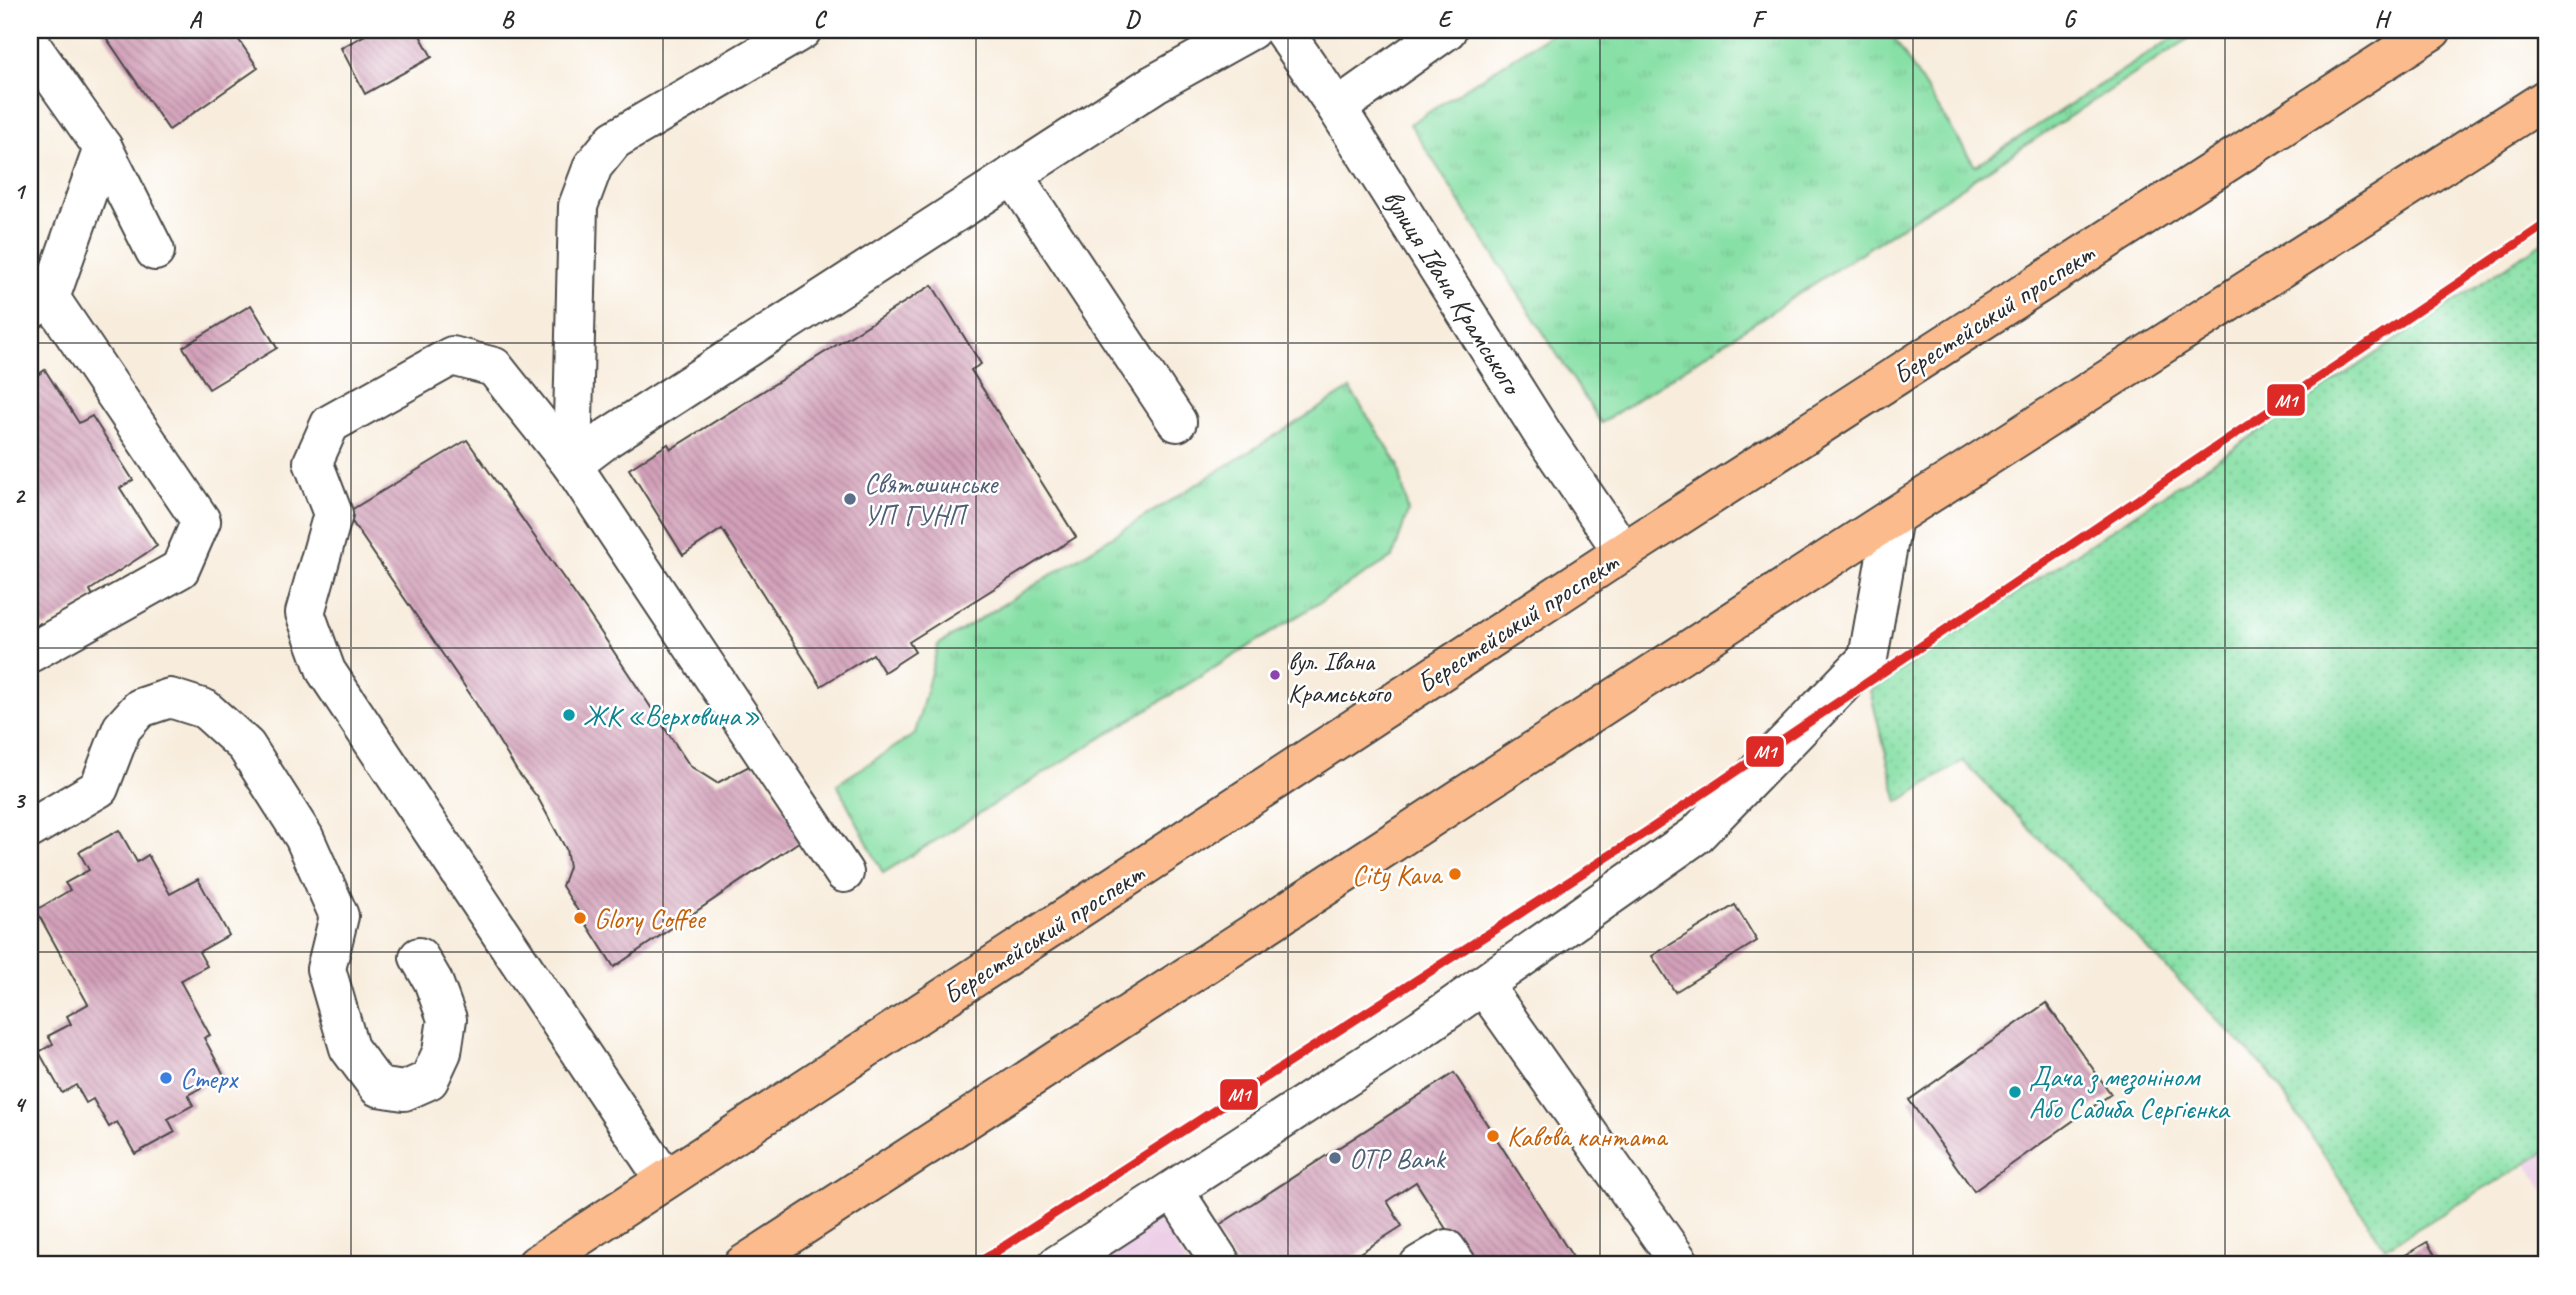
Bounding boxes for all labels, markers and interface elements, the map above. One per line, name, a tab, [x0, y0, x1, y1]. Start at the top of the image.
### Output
text: A	[189, 5, 203, 34]
text: B	[501, 5, 515, 34]
text: C	[814, 5, 828, 34]
text: D	[1125, 5, 1141, 34]
text: E	[1438, 5, 1454, 34]
text: F	[1752, 5, 1768, 34]
text: G	[2063, 5, 2078, 34]
text: H	[2374, 5, 2392, 34]
text: 1	[14, 177, 27, 206]
street label: вулиця Івана Крамського	[1376, 183, 1531, 402]
street label: Берестейський проспект	[1886, 234, 2102, 392]
line badge: M1	[2266, 383, 2306, 417]
text: M1	[2275, 389, 2300, 413]
place label: Святошинське УП ГУНП	[864, 466, 999, 533]
text: 2	[14, 481, 27, 510]
marker: Святошинське УП ГУНП	[842, 491, 858, 507]
street label: Берестейський проспект	[1410, 543, 1626, 701]
place label: вул. Івана Крамського	[1288, 645, 1392, 710]
marker: вул. Івана Крамського	[1268, 668, 1282, 682]
place label: ЖК «Верховина»	[583, 698, 760, 733]
marker: ЖК «Верховина»	[561, 707, 577, 723]
line badge: M1	[1745, 735, 1785, 768]
text: M1	[1754, 740, 1779, 764]
text: 3	[14, 786, 27, 815]
street label: Берестейський проспект	[936, 854, 1152, 1012]
place label: City Kava	[1352, 857, 1444, 892]
marker: City Kava	[1447, 866, 1463, 882]
place label: Glory Coffee	[594, 901, 706, 936]
marker: Glory Coffee	[572, 910, 588, 926]
place label: Дача з мезоніном Або Садиба Сергієнка	[2029, 1059, 2230, 1126]
place label: Стерх	[180, 1061, 239, 1096]
marker: Стерх	[158, 1070, 174, 1086]
line badge: M1	[1219, 1078, 1259, 1111]
text: M1	[1228, 1083, 1253, 1107]
marker: Дача з мезоніном Або Садиба Сергієнка	[2007, 1084, 2023, 1100]
text: 4	[14, 1090, 27, 1119]
place label: Кавова кантата	[1507, 1119, 1669, 1154]
marker: Кавова кантата	[1485, 1128, 1501, 1144]
place label: OTP Bank	[1349, 1141, 1447, 1176]
marker: OTP Bank	[1327, 1150, 1343, 1166]

